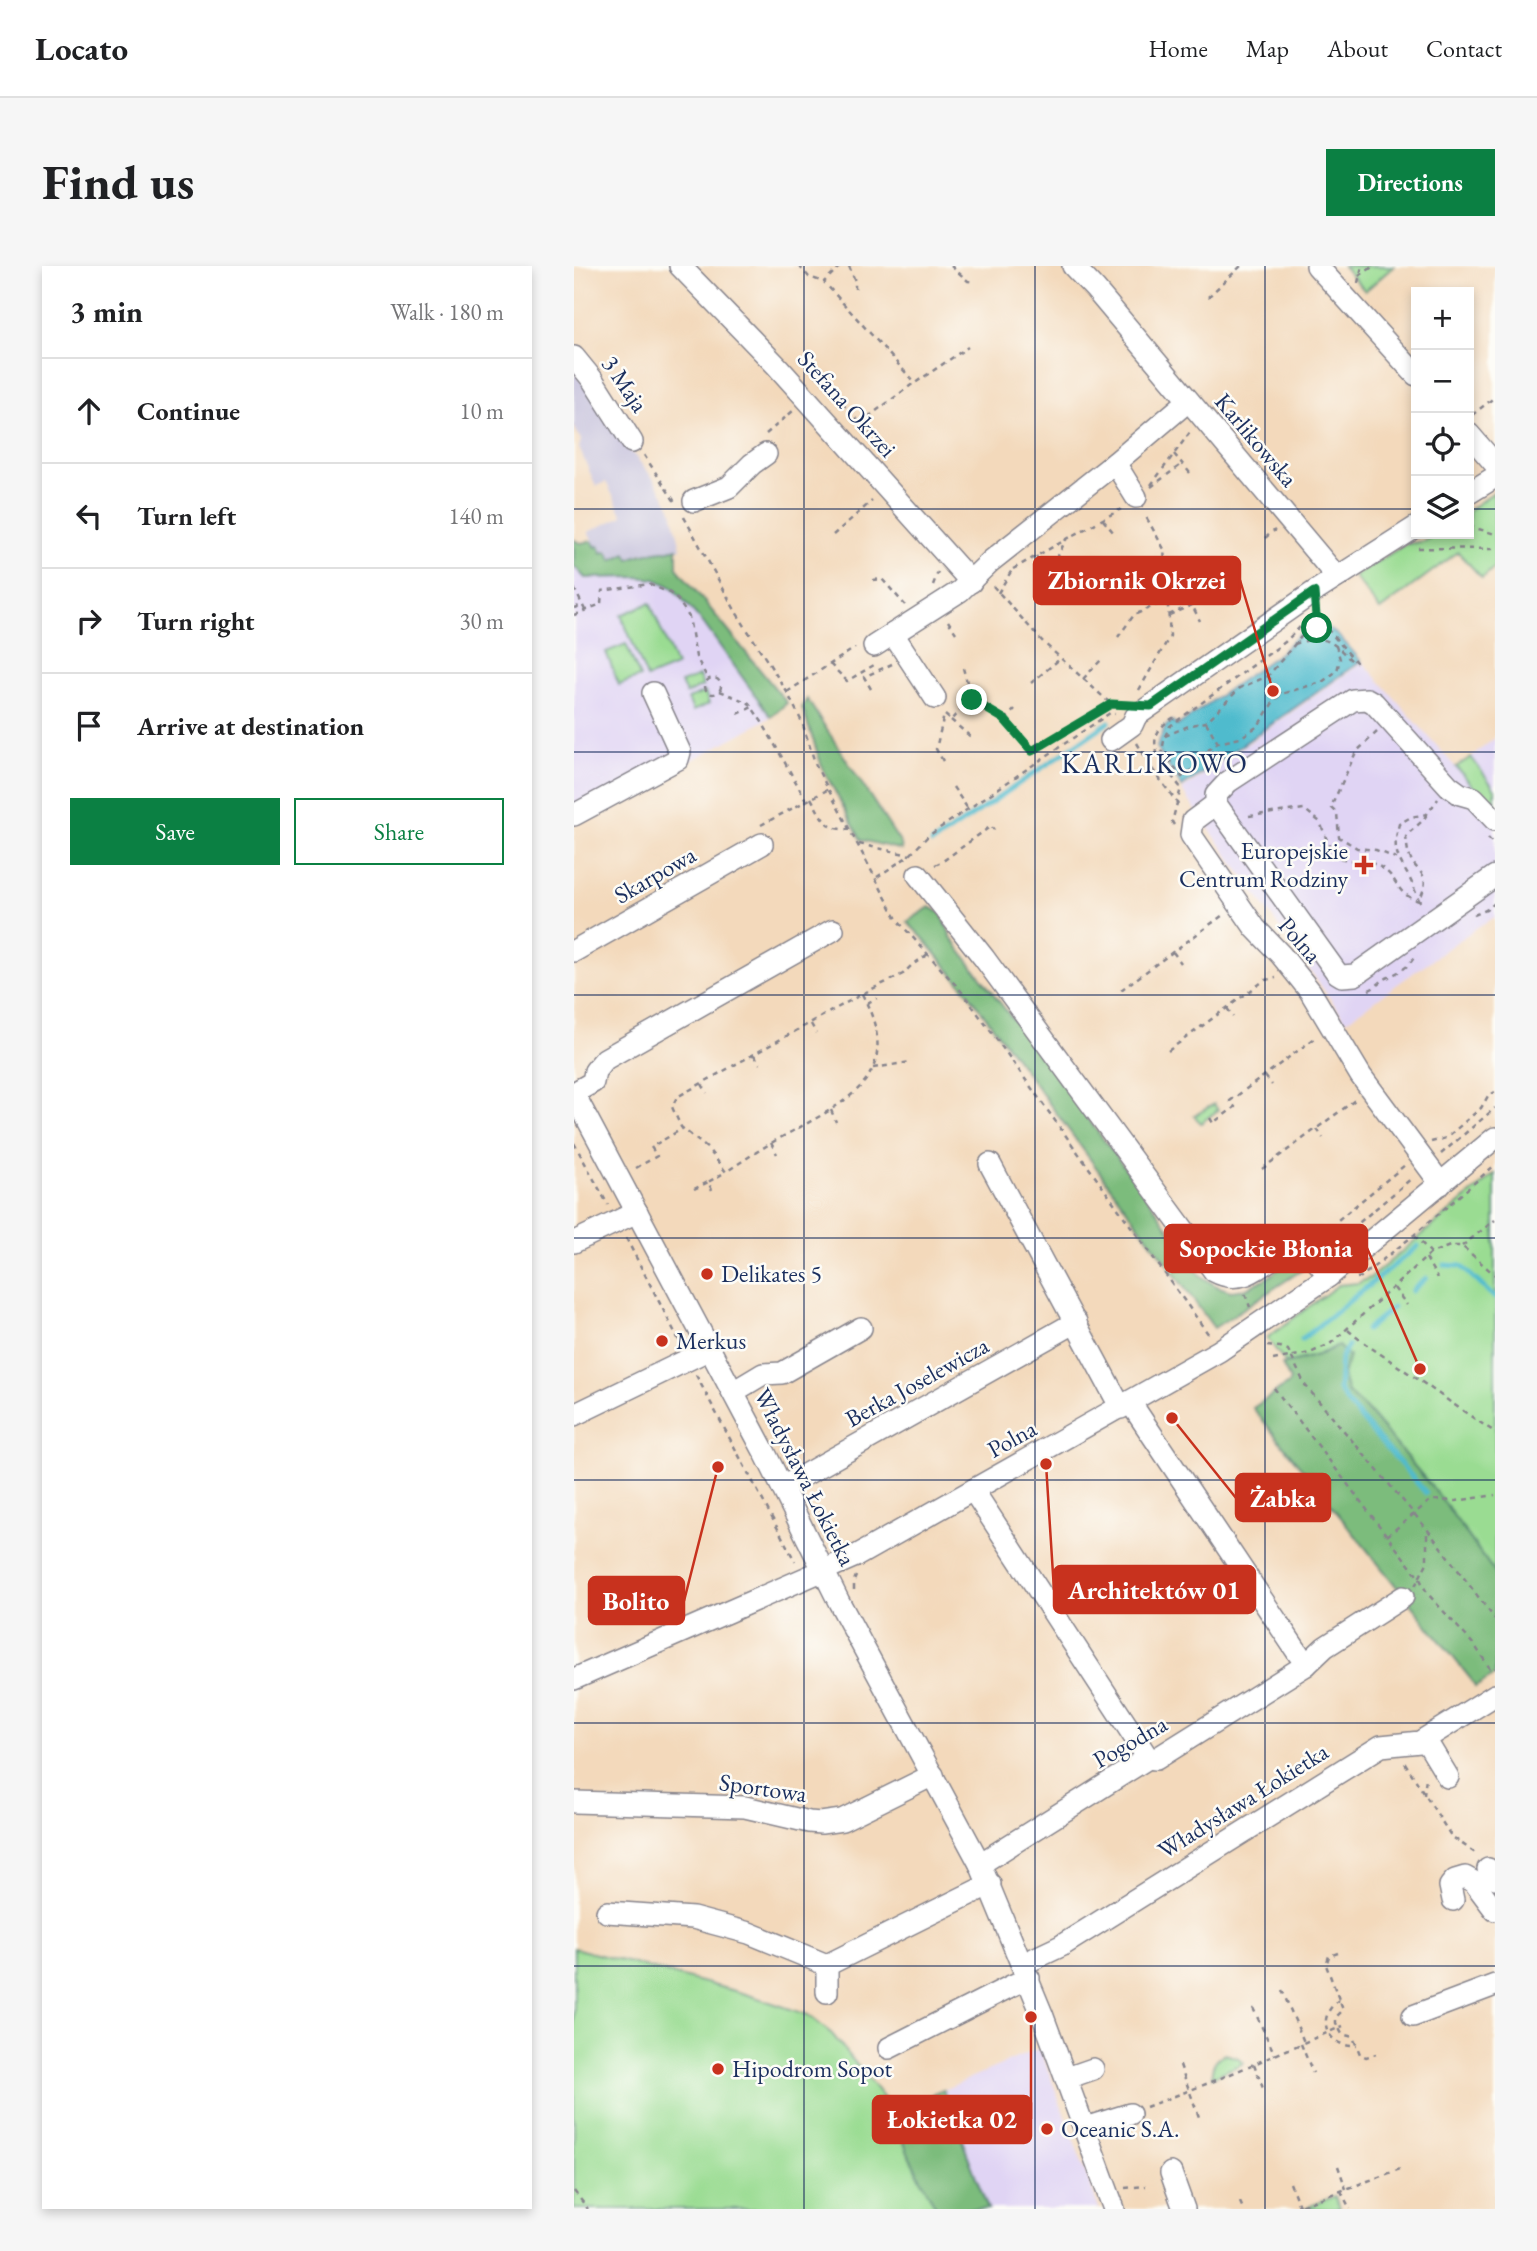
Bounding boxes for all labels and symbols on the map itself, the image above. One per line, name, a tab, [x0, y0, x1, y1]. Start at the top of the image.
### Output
street label: Stefana Okrzei	[791, 344, 904, 464]
street label: 3 Maja	[595, 349, 656, 418]
street label: Karlikowska	[1208, 386, 1305, 493]
callout: Zbiornik Okrzei	[1034, 557, 1240, 604]
text: Zbiornik Okrzei	[1048, 563, 1227, 597]
route start	[1301, 612, 1332, 643]
route end	[956, 684, 987, 715]
district label: KARLIKOWO	[1061, 745, 1249, 781]
place label: Europejskie Centrum Rodziny	[1179, 835, 1348, 894]
street label: Skarpowa	[608, 839, 702, 910]
marker: Europejskie Centrum Rodziny	[1354, 855, 1374, 875]
street label: Polna	[1272, 910, 1329, 970]
callout: Sopockie Błonia	[1165, 1225, 1367, 1272]
text: Sopockie Błonia	[1179, 1231, 1353, 1265]
place label: Delikates 5	[721, 1258, 822, 1289]
marker: Delikates 5	[699, 1266, 715, 1282]
place label: Merkus	[676, 1325, 746, 1356]
street label: Berka Joselewicza	[839, 1329, 994, 1434]
marker: Merkus	[654, 1333, 670, 1349]
street label: Władysława Łokietka	[747, 1383, 864, 1571]
street label: Polna	[982, 1412, 1042, 1465]
callout: Żabka	[1236, 1474, 1330, 1521]
text: Żabka	[1250, 1481, 1317, 1515]
callout: Architektów 01	[1054, 1566, 1255, 1613]
text: Architektów 01	[1067, 1573, 1240, 1607]
callout: Bolito	[589, 1577, 684, 1624]
text: Bolito	[603, 1584, 669, 1618]
street label: Pogodna	[1087, 1708, 1173, 1775]
street label: Władysława Łokietka	[1152, 1735, 1334, 1865]
street label: Sportowa	[717, 1766, 809, 1809]
place label: Hipodrom Sopot	[732, 2053, 893, 2084]
marker: Hipodrom Sopot	[710, 2061, 726, 2077]
callout: Łokietka 02	[873, 2096, 1031, 2143]
text: Łokietka 02	[887, 2102, 1017, 2136]
place label: Oceanic S.A.	[1061, 2113, 1179, 2144]
marker: Oceanic S.A.	[1039, 2121, 1055, 2137]

